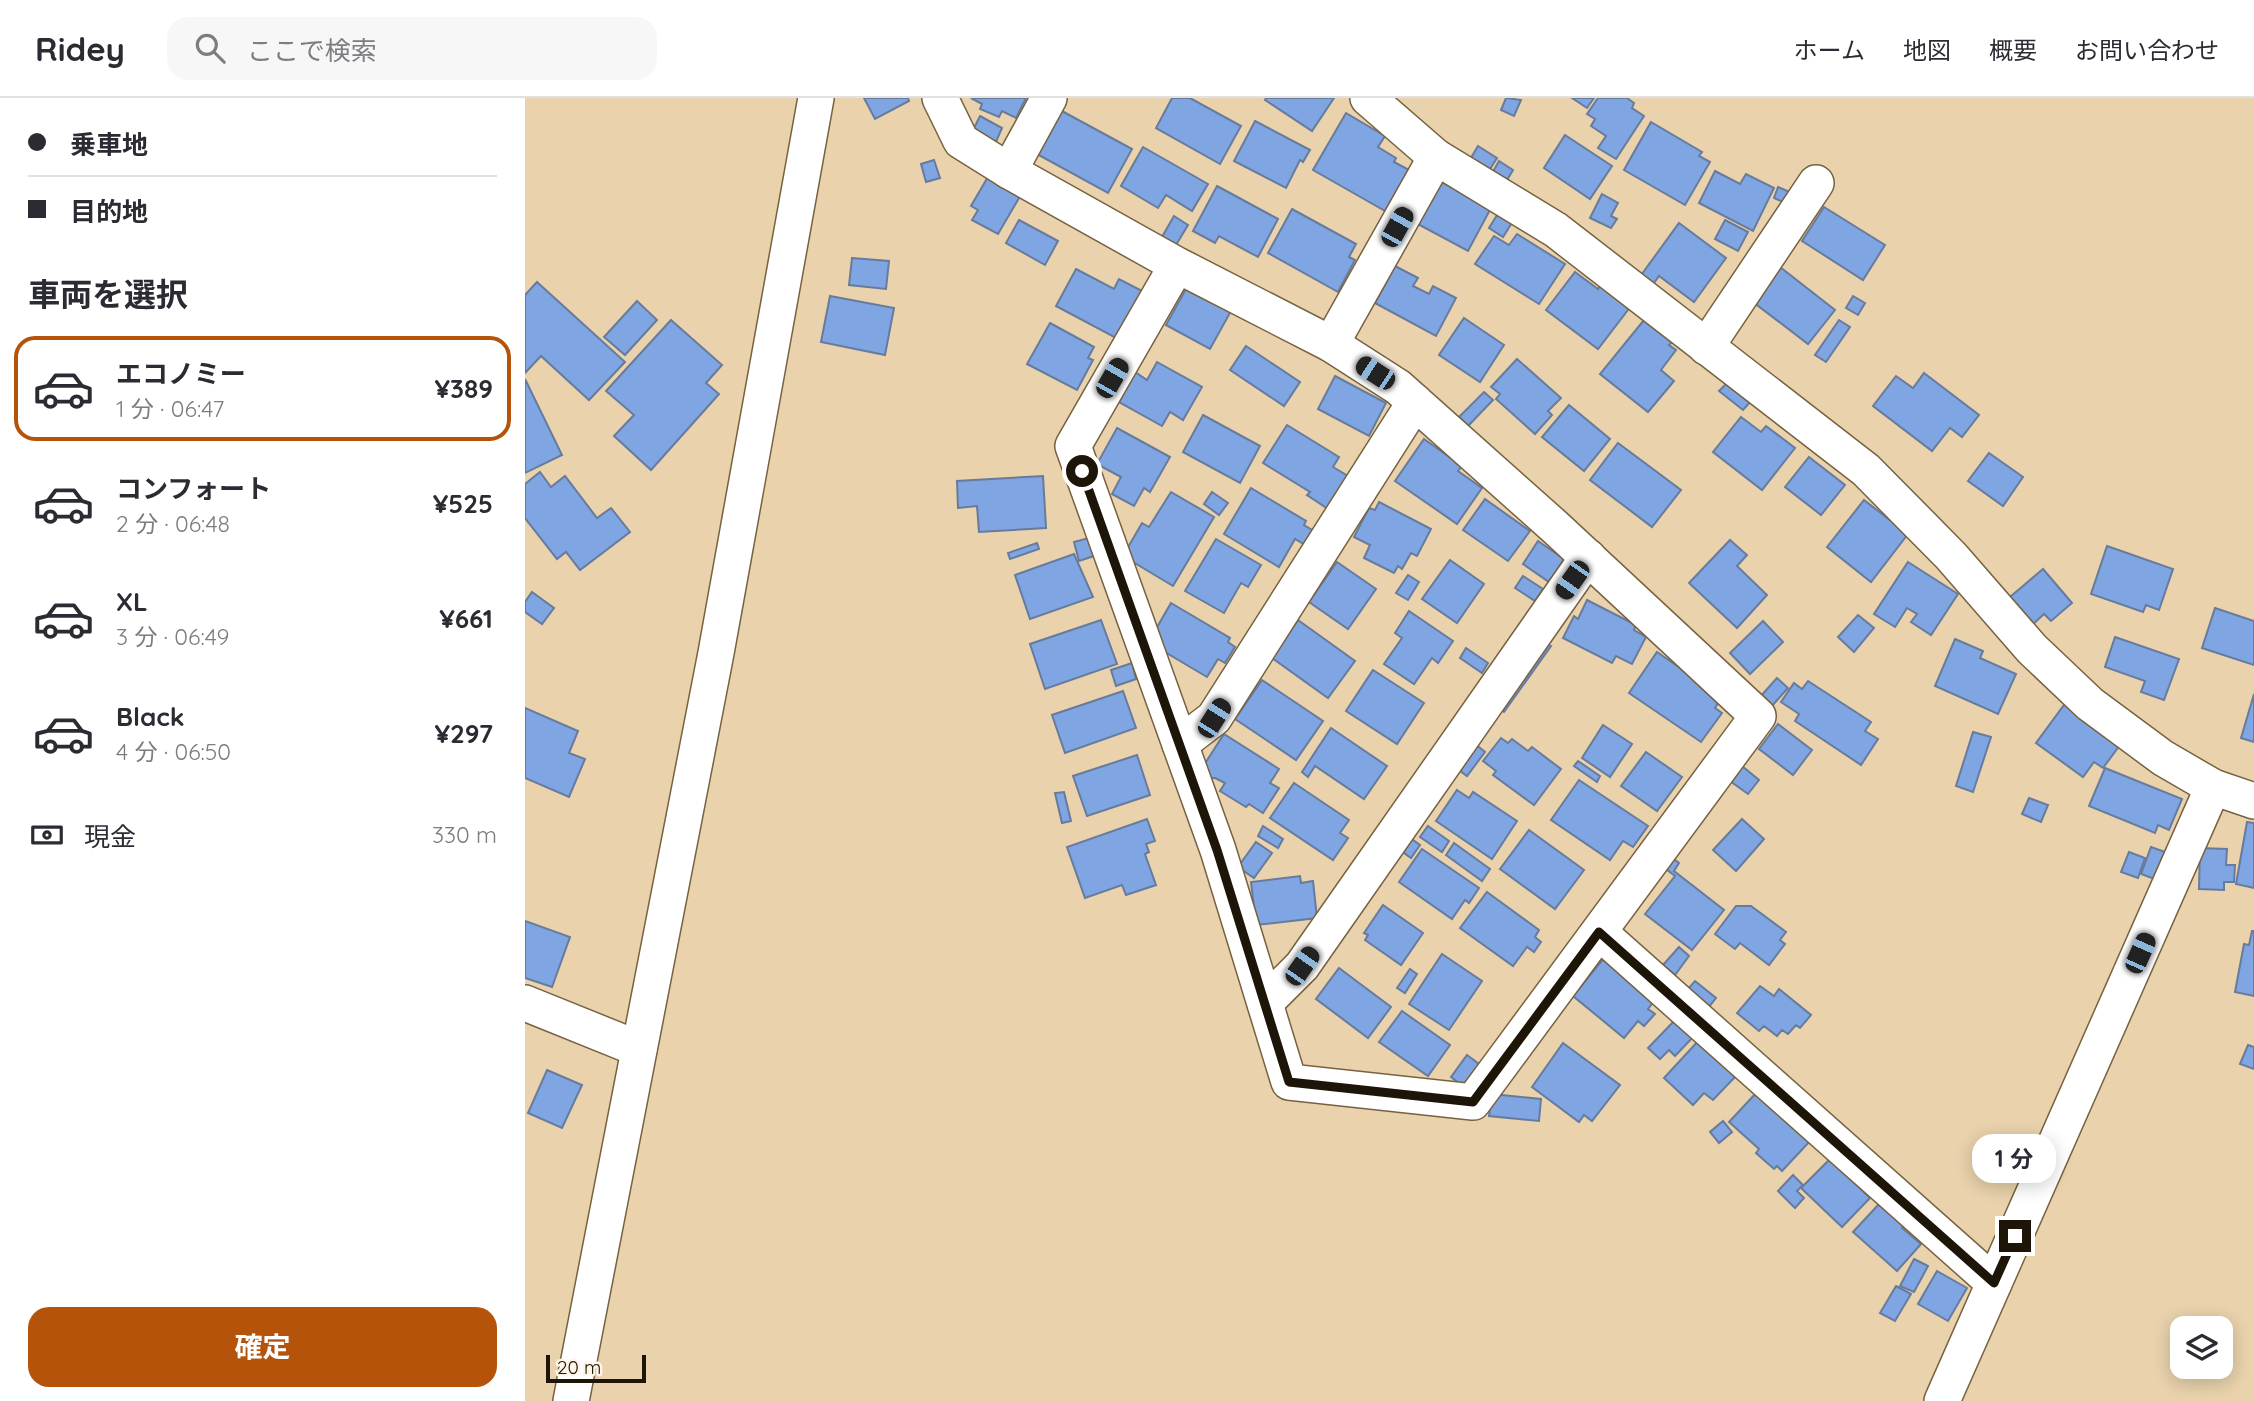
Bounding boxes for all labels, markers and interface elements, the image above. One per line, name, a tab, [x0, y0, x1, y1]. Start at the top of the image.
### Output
search box	[167, 17, 657, 80]
text: Ridey	[35, 28, 125, 69]
icon: search	[191, 29, 229, 67]
text: ここで検索	[247, 34, 377, 67]
text: ホーム	[1794, 35, 1865, 65]
text: 地図	[1903, 35, 1951, 65]
text: 概要	[1989, 35, 2037, 65]
text: お問い合わせ	[2075, 35, 2219, 65]
text: 乗車地	[70, 128, 148, 161]
text: 目的地	[70, 195, 148, 228]
car	[1378, 204, 1417, 250]
text: 車両を選択	[28, 274, 188, 314]
car	[1352, 353, 1399, 393]
car	[1093, 355, 1132, 401]
icon: car	[32, 357, 95, 420]
text: エコノミー	[116, 357, 246, 390]
text: ¥389	[435, 372, 493, 405]
text: 1 分 · 06:47	[116, 394, 224, 423]
route start	[1066, 455, 1098, 487]
icon: car	[32, 472, 95, 535]
text: コンフォート	[116, 472, 271, 505]
text: ¥525	[433, 487, 493, 520]
text: 2 分 · 06:48	[116, 509, 230, 538]
car	[1552, 557, 1593, 603]
text: XL	[116, 585, 148, 618]
icon: car	[32, 587, 95, 650]
text: ¥661	[439, 602, 493, 635]
text: 3 分 · 06:49	[116, 622, 229, 651]
car	[1194, 695, 1235, 741]
text: Black	[116, 700, 185, 733]
icon: car	[32, 702, 95, 765]
text: ¥297	[434, 717, 493, 750]
text: 4 分 · 06:50	[116, 737, 231, 766]
icon: cash	[28, 816, 66, 854]
text: 現金	[84, 820, 136, 853]
text: 330 m	[432, 820, 497, 849]
car	[2122, 930, 2159, 976]
car	[1282, 943, 1323, 989]
callout: 1 分	[1973, 1134, 2057, 1184]
text: 1 分	[1995, 1144, 2033, 1173]
route end	[1999, 1220, 2031, 1252]
button: 確定	[28, 1307, 497, 1387]
map controls	[2170, 1316, 2233, 1379]
button: layers	[2170, 1316, 2233, 1379]
scale bar	[546, 1352, 646, 1384]
text: 20 m	[557, 1355, 601, 1379]

